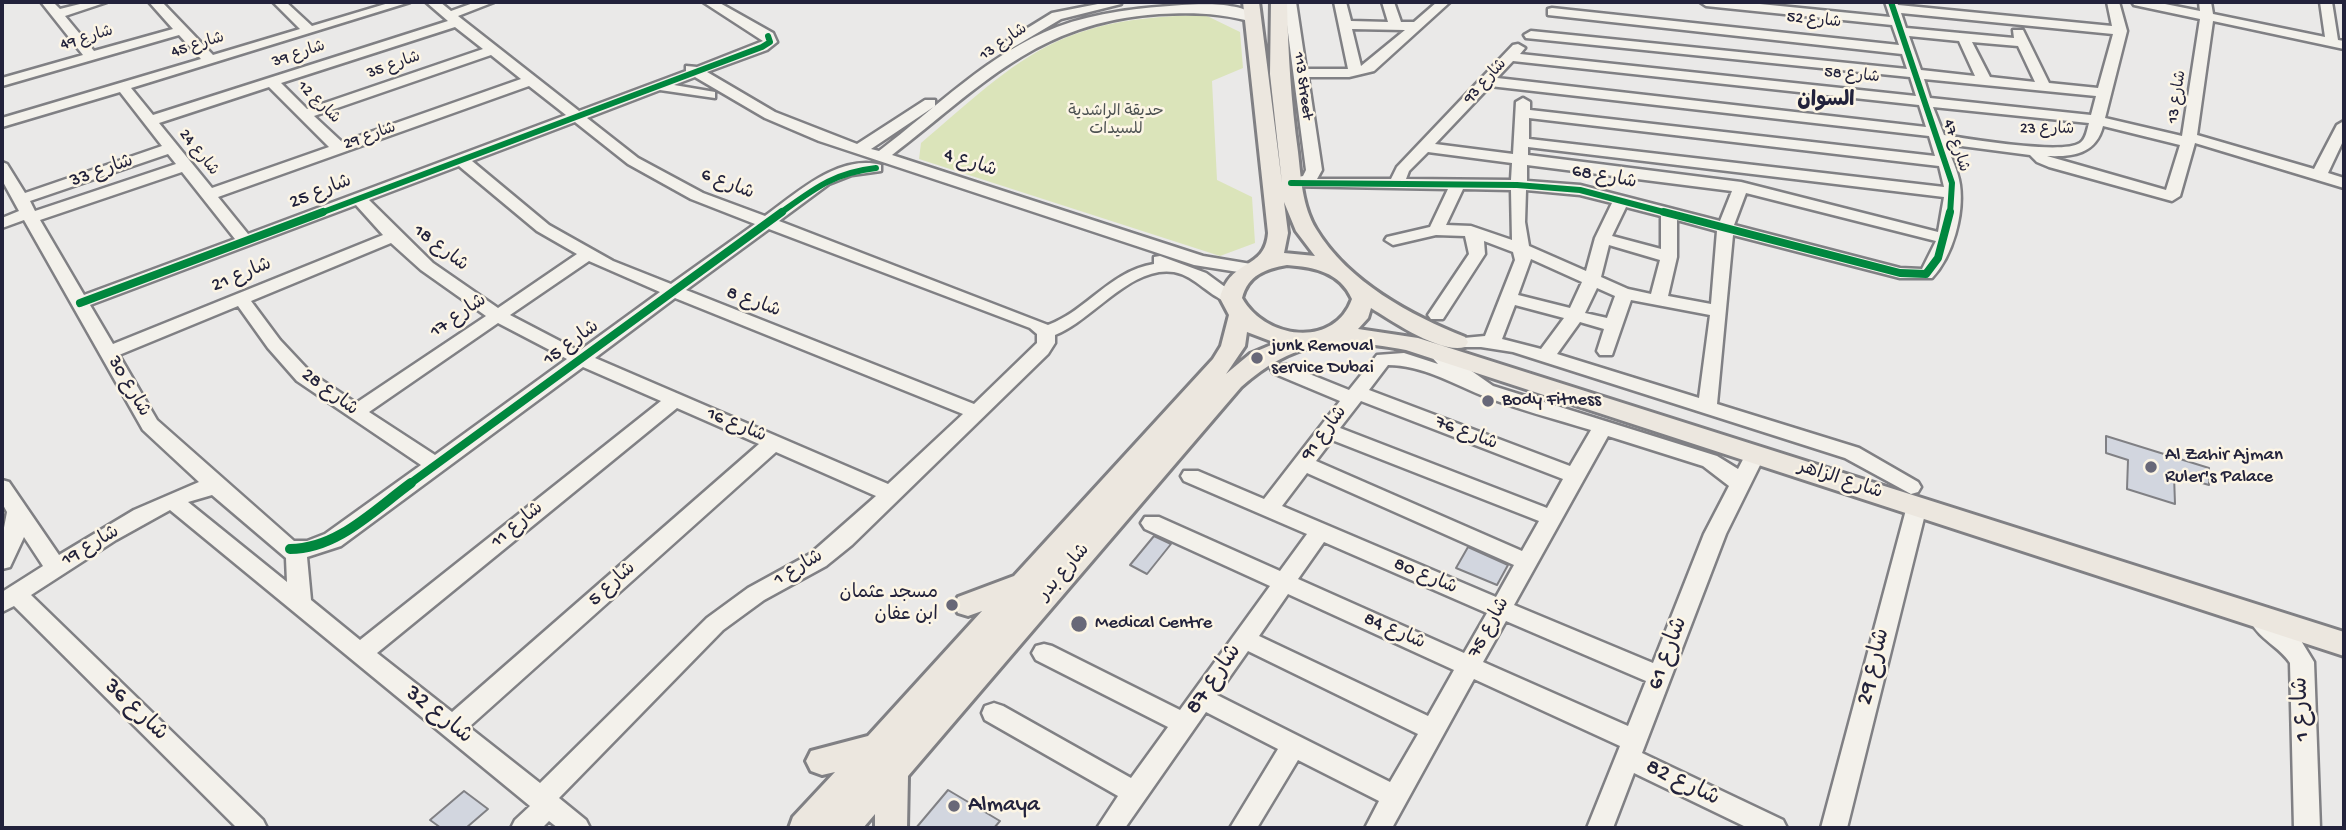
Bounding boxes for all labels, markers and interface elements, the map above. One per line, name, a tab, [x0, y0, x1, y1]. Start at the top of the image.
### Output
street label: شارع 52	[1786, 9, 1842, 33]
street label: شارع 13	[977, 20, 1031, 66]
street label: شارع 49	[58, 22, 116, 56]
street label: شارع 45	[169, 29, 227, 63]
street label: شارع 39	[270, 37, 328, 73]
street label: شارع 35	[365, 48, 423, 84]
street label: 113 Street	[1288, 51, 1316, 121]
street label: شارع 93	[1460, 55, 1512, 109]
street label: شارع 58	[1823, 64, 1881, 88]
street label: شارع 13	[2164, 69, 2192, 125]
street label: شارع 12	[293, 78, 343, 128]
district label: السوان	[1797, 89, 1855, 115]
park label: حديقة الراشدية للسيدات	[1068, 103, 1164, 141]
street label: شارع 47	[1937, 117, 1973, 175]
street label: شارع 29	[341, 119, 399, 155]
street label: شارع 23	[2020, 120, 2074, 140]
street label: شارع 24	[174, 126, 222, 180]
street label: شارع 4	[941, 145, 999, 183]
street label: شارع 33	[67, 151, 137, 193]
street label: شارع 68	[1570, 161, 1638, 195]
street label: شارع 6	[697, 164, 757, 206]
street label: شارع 25	[287, 171, 355, 215]
street label: شارع 18	[408, 220, 472, 278]
street label: شارع 21	[209, 254, 275, 298]
street label: شارع 8	[723, 282, 783, 324]
street label: شارع 17	[426, 290, 492, 344]
street label: شارع 15	[540, 316, 604, 372]
place label: junk Removal service Dubai	[1271, 336, 1374, 380]
marker: junk Removal service Dubai	[1249, 350, 1265, 366]
street label: شارع 30	[102, 353, 154, 421]
street label: شارع 28	[296, 364, 362, 422]
place label: Body Fitness	[1502, 390, 1601, 412]
marker: Body Fitness	[1480, 393, 1496, 409]
street label: شارع 91	[1297, 402, 1353, 466]
street label: شارع 16	[703, 403, 769, 449]
street label: شارع 76	[1432, 412, 1500, 456]
place label: Al Zahir Ajman Ruler's Palace	[2165, 445, 2283, 489]
street label: شارع الزاهر	[1795, 457, 1885, 505]
marker: Al Zahir Ajman Ruler's Palace	[2143, 459, 2159, 475]
street label: شارع 11	[487, 498, 549, 554]
street label: شارع 19	[58, 521, 124, 573]
street label: شارع بدر	[1034, 540, 1096, 606]
street label: شارع 1	[770, 546, 828, 592]
street label: شارع 80	[1390, 553, 1460, 601]
street label: شارع 5	[585, 558, 641, 612]
place label: مسجد عثمان ابن عفان	[839, 583, 938, 627]
street label: شارع 75	[1464, 594, 1516, 662]
marker: مسجد عثمان ابن عفان	[944, 597, 960, 613]
street label: شارع 84	[1360, 608, 1428, 656]
place label: Medical Centre	[1095, 613, 1212, 635]
marker: Medical Centre	[1069, 614, 1089, 634]
street label: شارع 61	[1642, 614, 1696, 694]
street label: شارع 29	[1852, 626, 1898, 708]
street label: شارع 87	[1181, 639, 1249, 721]
street label: شارع 36	[97, 674, 173, 748]
street label: شارع 1	[2288, 676, 2318, 742]
street label: شارع 32	[399, 681, 477, 751]
street label: شارع 82	[1640, 754, 1724, 814]
place label: Almaya	[968, 792, 1040, 820]
marker: Almaya	[946, 798, 962, 814]

